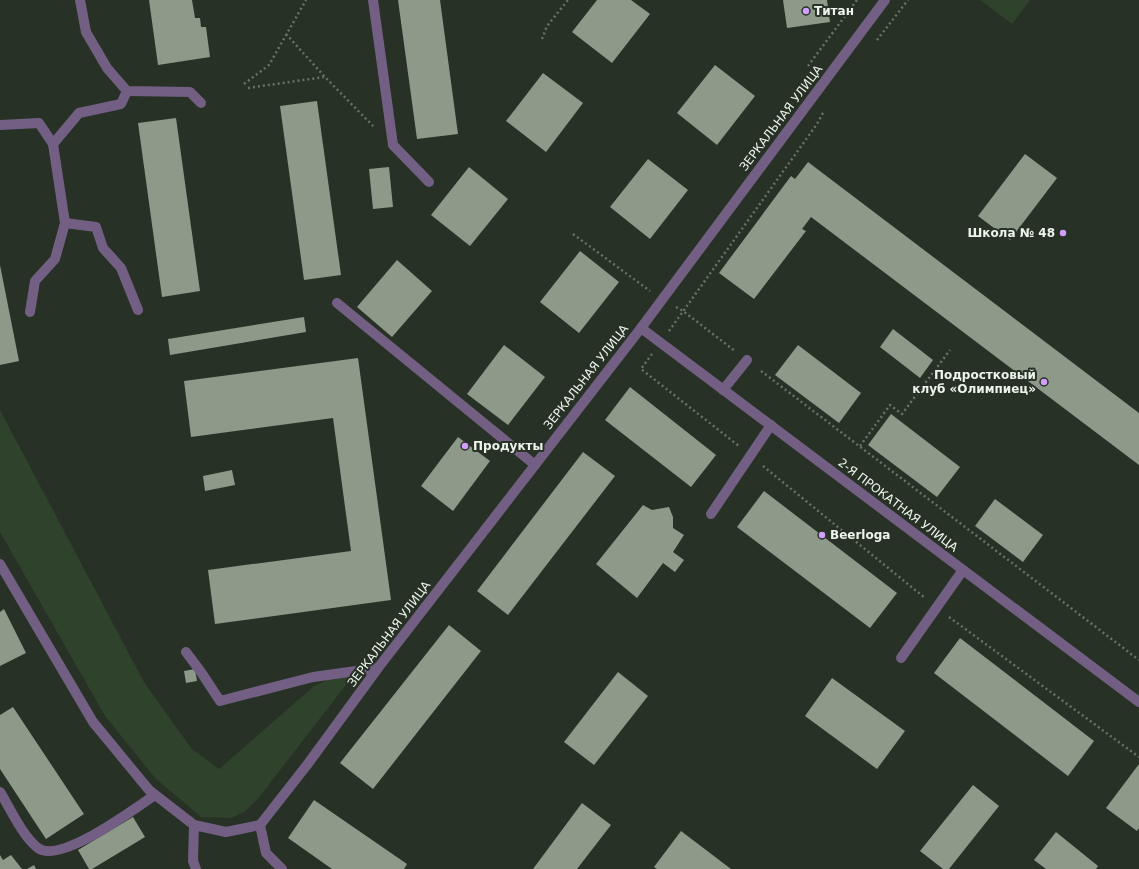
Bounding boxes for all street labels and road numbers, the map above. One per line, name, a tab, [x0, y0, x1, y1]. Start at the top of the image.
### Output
street label: ЗЕРКАЛЬНАЯ УЛИЦА	[737, 62, 826, 174]
street label: ЗЕРКАЛЬНАЯ УЛИЦА	[541, 321, 632, 432]
street label: 2-Я ПРОКАТНАЯ УЛИЦА	[835, 455, 961, 555]
street label: ЗЕРКАЛЬНАЯ УЛИЦА	[345, 578, 434, 690]

